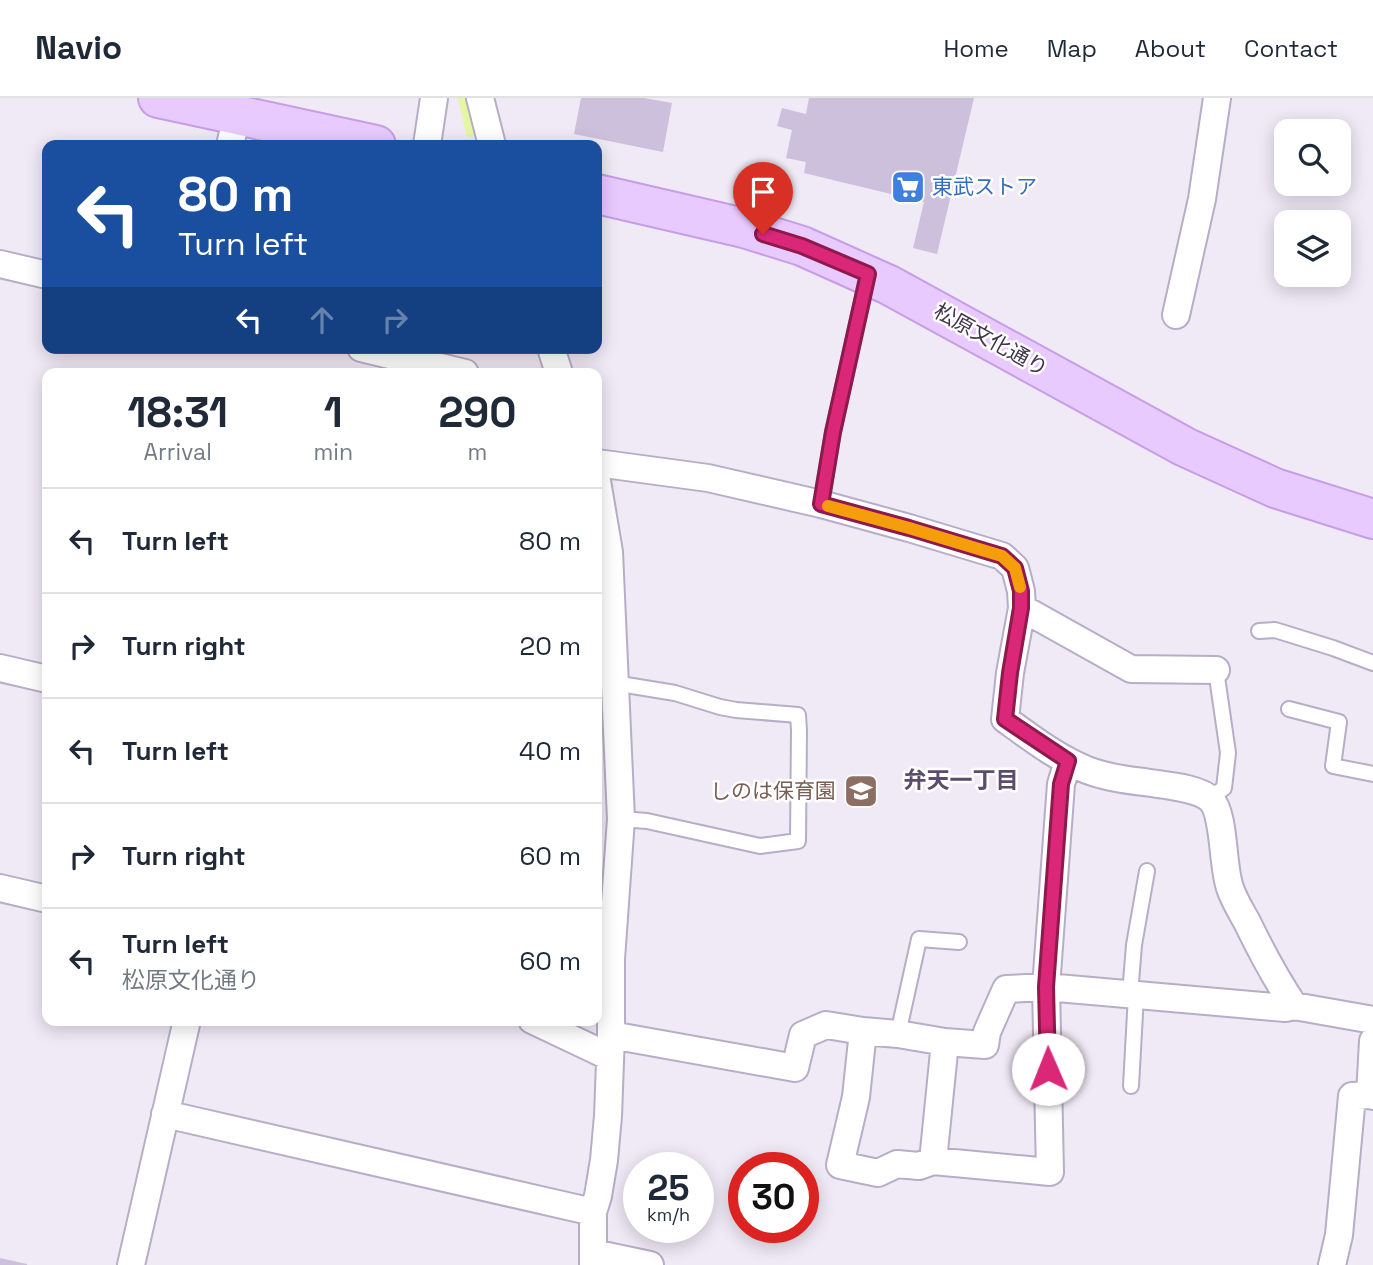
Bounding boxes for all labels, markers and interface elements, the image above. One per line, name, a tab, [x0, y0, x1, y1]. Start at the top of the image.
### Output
text: Navio	[35, 27, 122, 69]
text: Home	[943, 33, 1009, 64]
text: Map	[1047, 33, 1097, 64]
text: About	[1135, 33, 1206, 64]
text: Contact	[1244, 33, 1338, 64]
map controls	[1274, 119, 1351, 287]
button: search	[1274, 119, 1351, 196]
pin	[733, 162, 793, 234]
text: 80 m	[178, 163, 293, 225]
icon: left	[63, 168, 154, 259]
supermarket icon: 東武ストア	[889, 168, 927, 206]
icon: arrive	[744, 173, 782, 211]
place label: 東武ストア	[932, 173, 1037, 200]
button: layers	[1274, 210, 1351, 287]
text: Turn left	[178, 224, 308, 264]
street label: 松原文化通り	[930, 297, 1053, 382]
icon: left	[230, 301, 268, 339]
icon: ahead	[303, 301, 341, 339]
icon: right	[376, 301, 414, 339]
text: 18:31	[128, 386, 228, 439]
text: 1	[324, 386, 343, 439]
text: 290	[439, 386, 516, 439]
text: Arrival	[144, 437, 212, 467]
text: min	[314, 437, 353, 467]
text: m	[468, 437, 487, 467]
icon: left	[63, 522, 101, 560]
text: Turn left	[122, 524, 229, 558]
text: 80 m	[519, 524, 581, 558]
icon: right	[63, 627, 101, 665]
text: Turn right	[122, 629, 246, 663]
text: 20 m	[520, 629, 581, 663]
icon: left	[63, 732, 101, 770]
text: Turn left	[122, 734, 229, 768]
text: 40 m	[519, 734, 581, 768]
district label: 弁天一丁目	[904, 765, 1019, 795]
school or university icon: しのは保育園	[842, 772, 880, 810]
place label: しのは保育園	[710, 777, 836, 804]
icon: right	[63, 837, 101, 875]
text: Turn right	[122, 839, 246, 873]
text: 60 m	[519, 839, 581, 873]
text: Turn left	[122, 927, 229, 961]
icon: left	[63, 942, 101, 980]
text: 60 m	[519, 944, 581, 978]
text: 松原文化通り	[122, 965, 260, 995]
position arrow	[1011, 1032, 1085, 1106]
speed limit sign: 30	[728, 1152, 819, 1243]
text: 25	[648, 1166, 689, 1210]
text: km/h	[647, 1203, 690, 1226]

